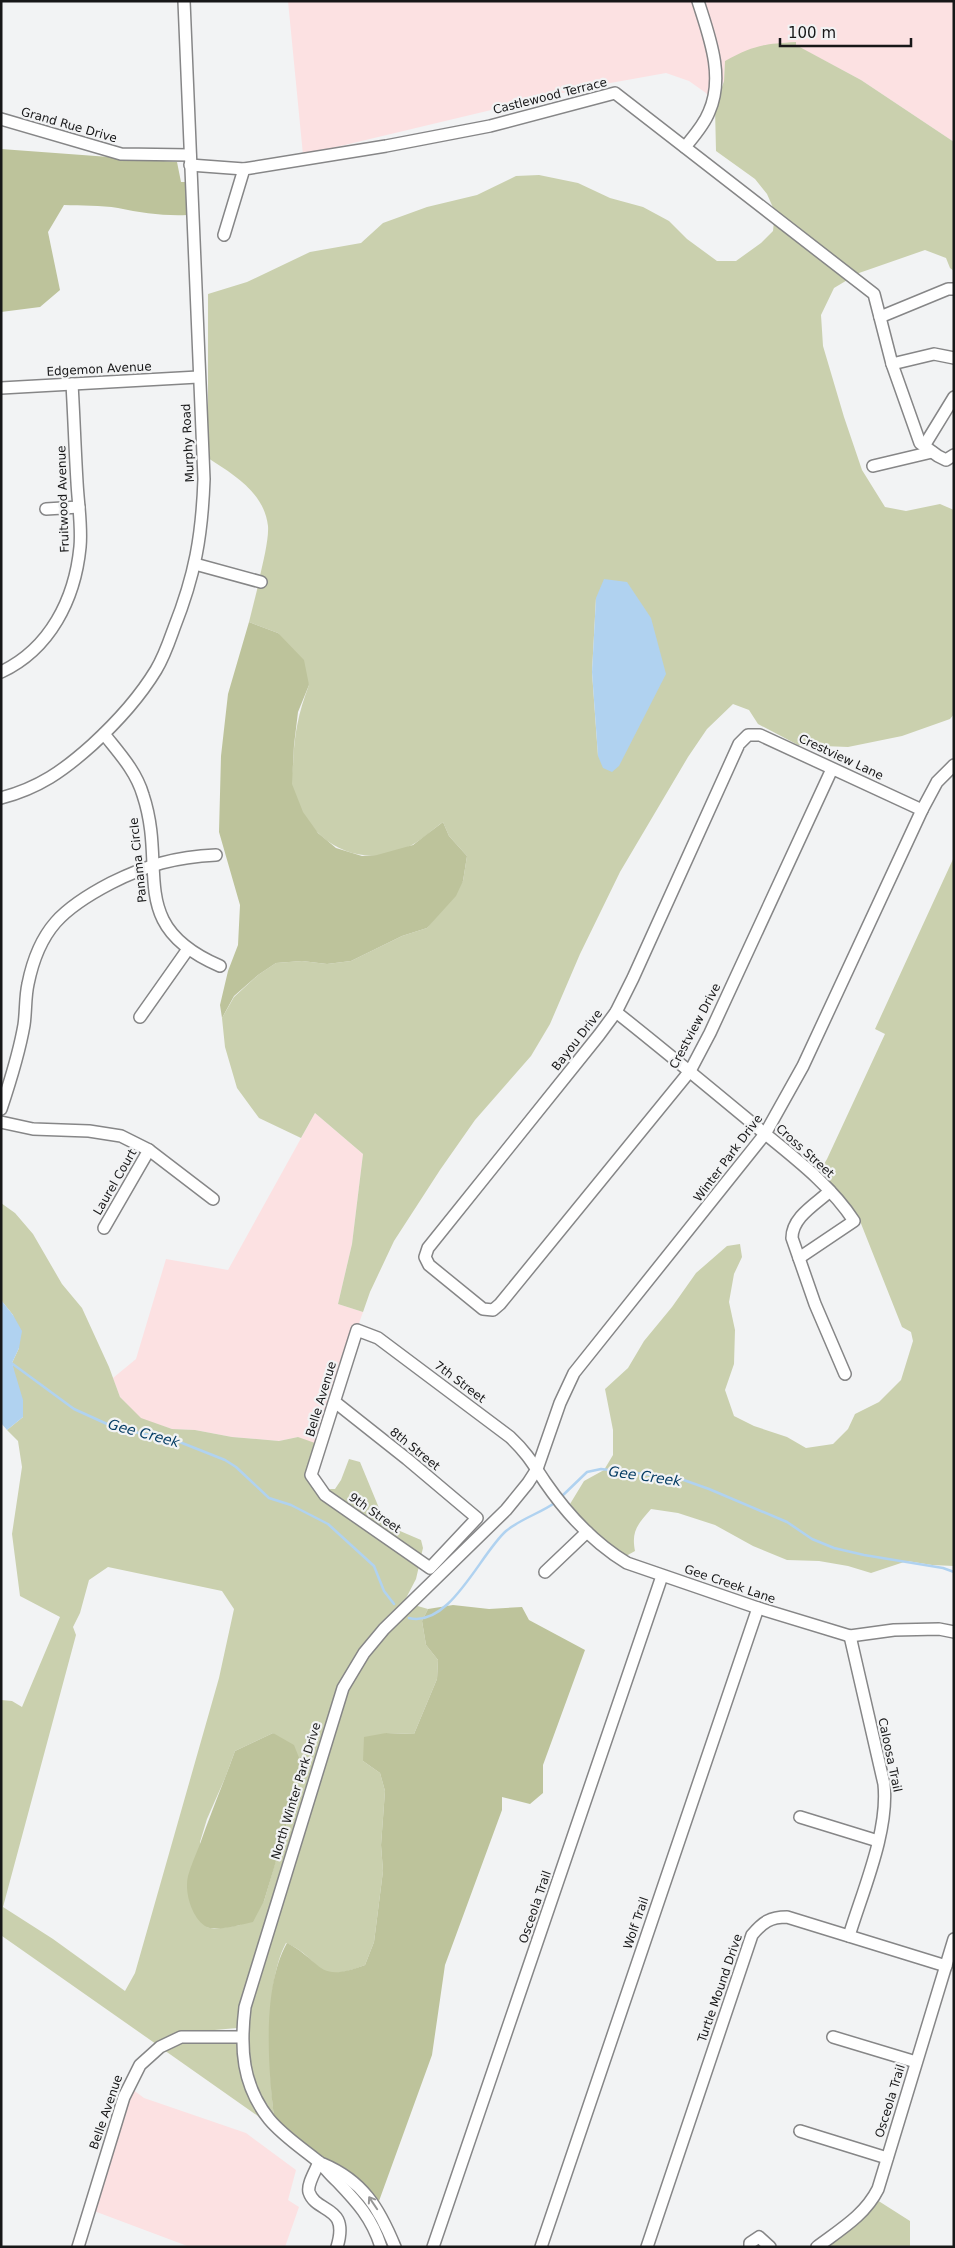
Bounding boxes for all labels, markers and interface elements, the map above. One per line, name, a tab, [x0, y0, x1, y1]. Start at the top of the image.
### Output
scale bar	[780, 15, 911, 47]
text: 100 m	[788, 24, 836, 42]
street label: Castlewood Terrace	[492, 75, 608, 117]
street label: Grand Rue Drive	[19, 105, 119, 145]
street label: Edgemon Avenue	[46, 359, 152, 379]
street label: Murphy Road	[179, 403, 197, 483]
street label: Fruitwood Avenue	[54, 445, 72, 553]
street label: Crestview Lane	[796, 731, 886, 783]
street label: Panama Circle	[127, 817, 149, 903]
street label: Crestview Drive	[667, 981, 723, 1071]
street label: Bayou Drive	[549, 1007, 605, 1073]
street label: Winter Park Drive	[691, 1112, 765, 1204]
street label: Cross Street	[773, 1121, 837, 1181]
street label: Laurel Court	[90, 1146, 140, 1217]
street label: 7th Street	[432, 1358, 488, 1406]
street label: Belle Avenue	[303, 1360, 339, 1438]
water label: Gee Creek	[106, 1416, 182, 1450]
street label: 8th Street	[387, 1425, 443, 1474]
water label: Gee Creek	[608, 1463, 683, 1489]
street label: 9th Street	[346, 1490, 404, 1536]
street label: Gee Creek Lane	[683, 1562, 777, 1606]
street label: Caloosa Trail	[875, 1717, 905, 1793]
street label: North Winter Park Drive	[268, 1721, 324, 1861]
street label: Osceola Trail	[516, 1869, 554, 1945]
street label: Wolf Trail	[621, 1895, 651, 1951]
street label: Turtle Mound Drive	[695, 1932, 745, 2045]
street label: Osceola Trail	[872, 2063, 908, 2139]
street label: Belle Avenue	[87, 2073, 125, 2151]
one-way arrow	[368, 2197, 378, 2211]

